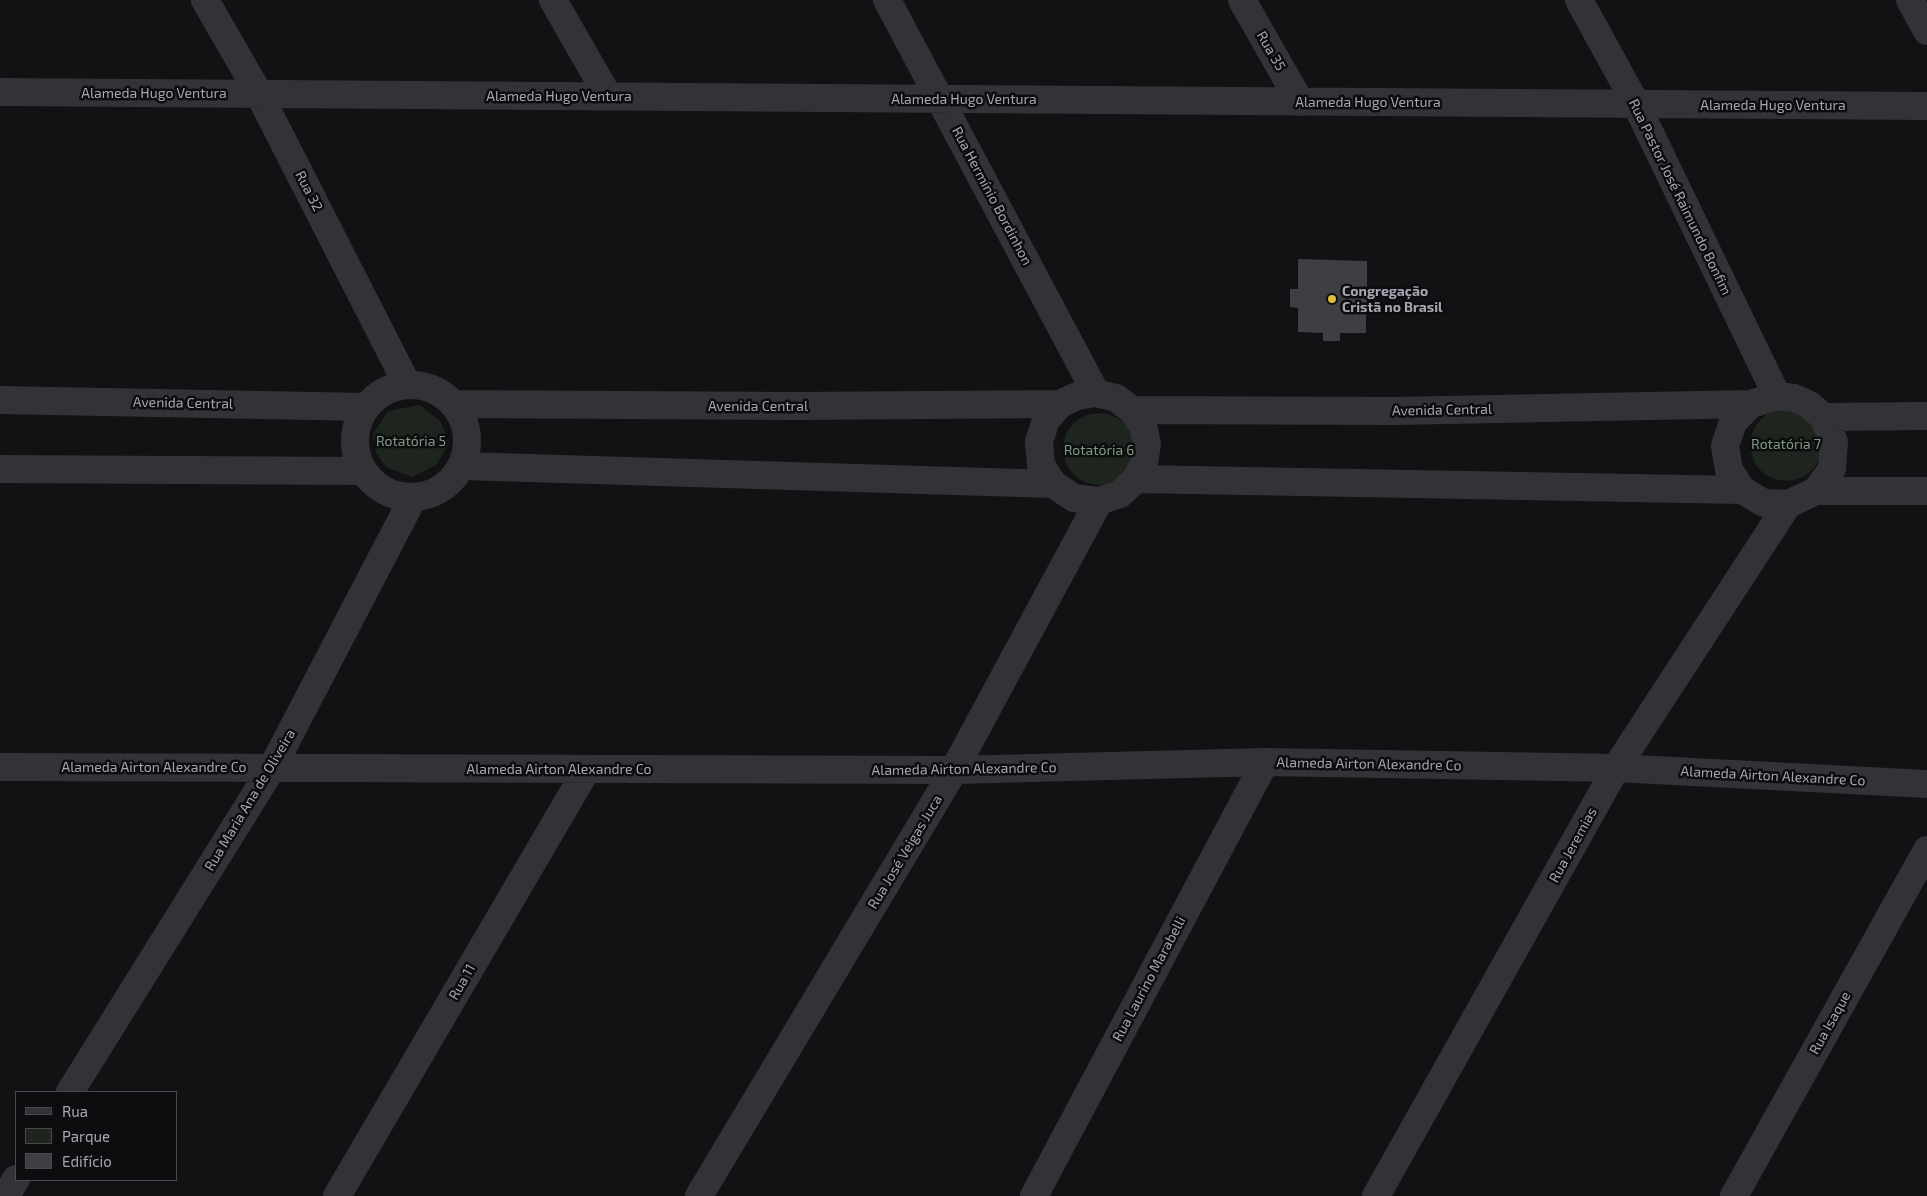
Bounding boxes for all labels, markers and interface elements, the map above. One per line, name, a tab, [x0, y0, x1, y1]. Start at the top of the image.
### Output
street label: Rua 35	[1253, 28, 1289, 74]
street label: Alameda Hugo Ventura	[81, 85, 227, 101]
street label: Alameda Hugo Ventura	[486, 88, 632, 104]
street label: Alameda Hugo Ventura	[891, 91, 1037, 107]
street label: Alameda Hugo Ventura	[1295, 94, 1441, 110]
street label: Rua Pastor José Raimundo Bonfim	[1625, 96, 1735, 298]
street label: Alameda Hugo Ventura	[1700, 97, 1846, 113]
street label: Rua Hermínio Bordinhon	[948, 124, 1036, 268]
street label: Rua 32	[292, 168, 326, 214]
place label: Congregação Cristã no Brasil	[1342, 283, 1443, 316]
marker: Congregação Cristã no Brasil	[1326, 293, 1338, 305]
street label: Avenida Central	[133, 394, 233, 412]
street label: Avenida Central	[708, 398, 808, 414]
street label: Avenida Central	[1392, 401, 1492, 419]
park label: Rotatória 5	[376, 433, 446, 449]
park label: Rotatória 7	[1751, 436, 1821, 452]
park label: Rotatória 6	[1064, 442, 1134, 458]
street label: Rua Maria Ana de Oliveira	[201, 726, 299, 874]
street label: Alameda Airton Alexandre Co	[1276, 754, 1462, 774]
street label: Alameda Airton Alexandre Co	[61, 759, 247, 775]
street label: Alameda Airton Alexandre Co	[871, 759, 1057, 779]
street label: Alameda Airton Alexandre Co	[466, 761, 652, 777]
street label: Alameda Airton Alexandre Co	[1680, 763, 1866, 789]
street label: Rua José Veigas Juca	[864, 792, 946, 912]
street label: Rua Jeremias	[1545, 805, 1601, 885]
street label: Rua Laurino Marabelli	[1109, 914, 1189, 1044]
street label: Rua 11	[445, 961, 479, 1003]
street label: Rua Isaque	[1806, 989, 1854, 1057]
legend	[15, 1091, 178, 1181]
text: Rua	[62, 1102, 88, 1120]
text: Parque	[62, 1127, 110, 1145]
text: Edifício	[62, 1152, 112, 1170]

